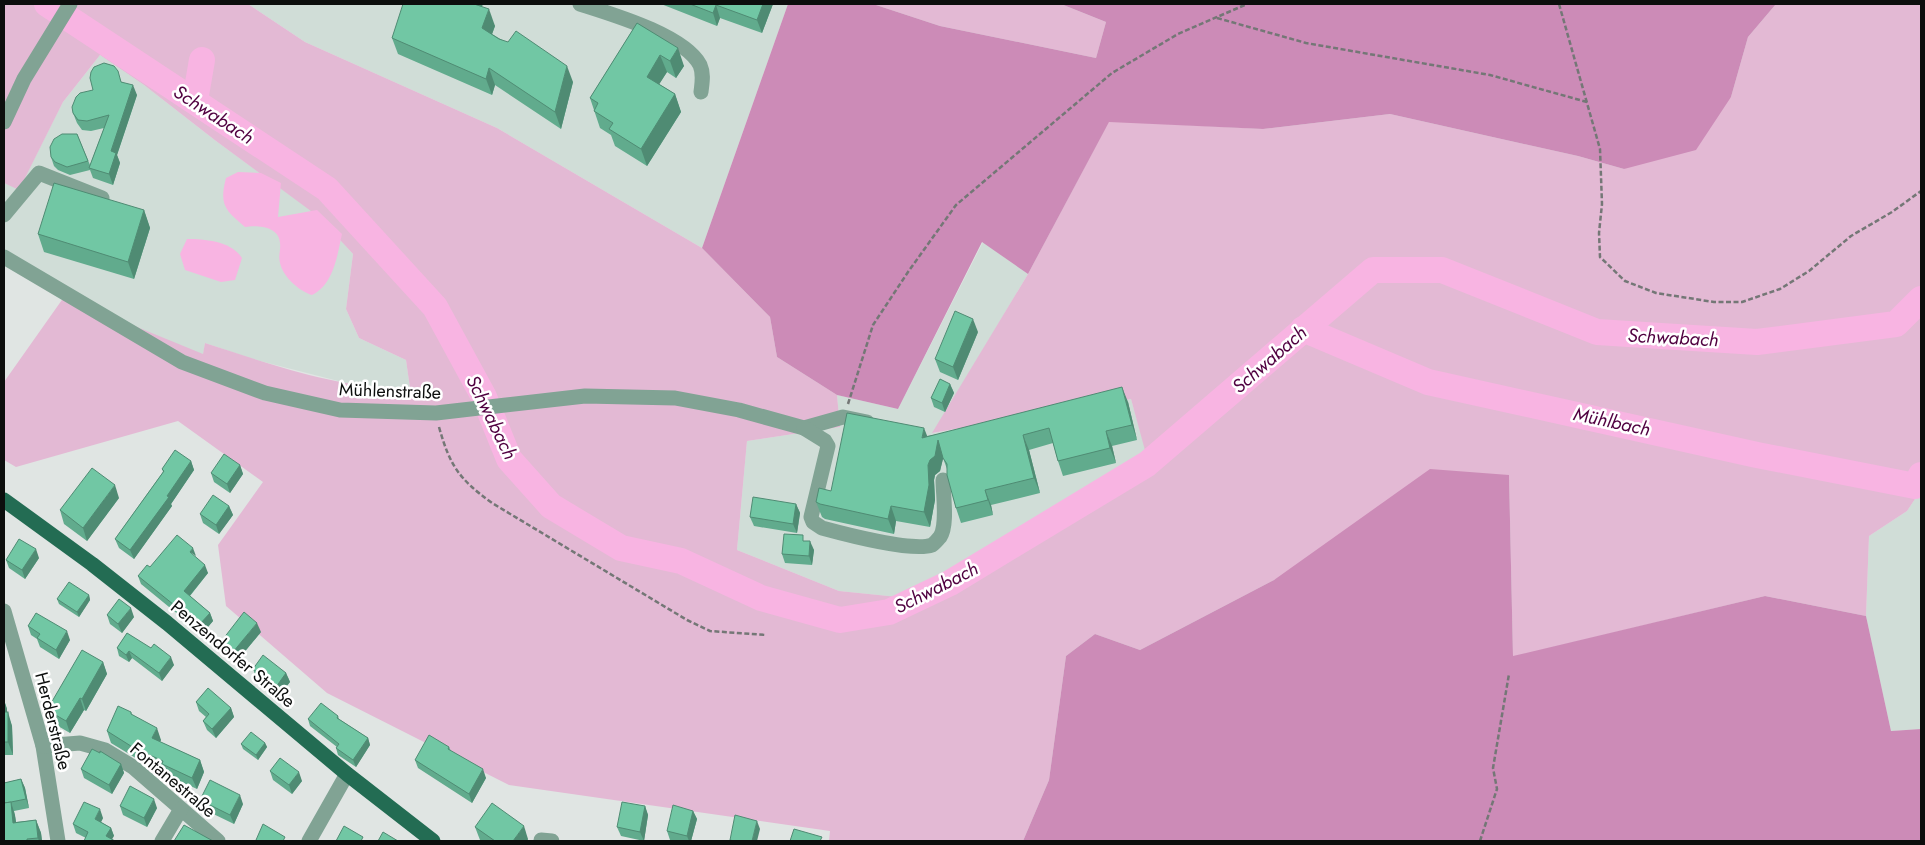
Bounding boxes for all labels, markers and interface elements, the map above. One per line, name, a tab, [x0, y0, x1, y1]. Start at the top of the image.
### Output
water label: Schwabach	[168, 78, 259, 151]
water label: Schwabach	[1226, 319, 1313, 399]
water label: Schwabach	[1627, 322, 1719, 353]
water label: Schwabach	[459, 370, 524, 464]
street label: Mühlenstraße	[338, 376, 442, 406]
water label: Mühlbach	[1571, 400, 1653, 443]
water label: Schwabach	[890, 555, 983, 620]
street label: Penzendorfer Straße	[165, 594, 301, 714]
street label: Herderstraße	[28, 669, 78, 773]
street label: Fontanestraße	[124, 736, 222, 824]

